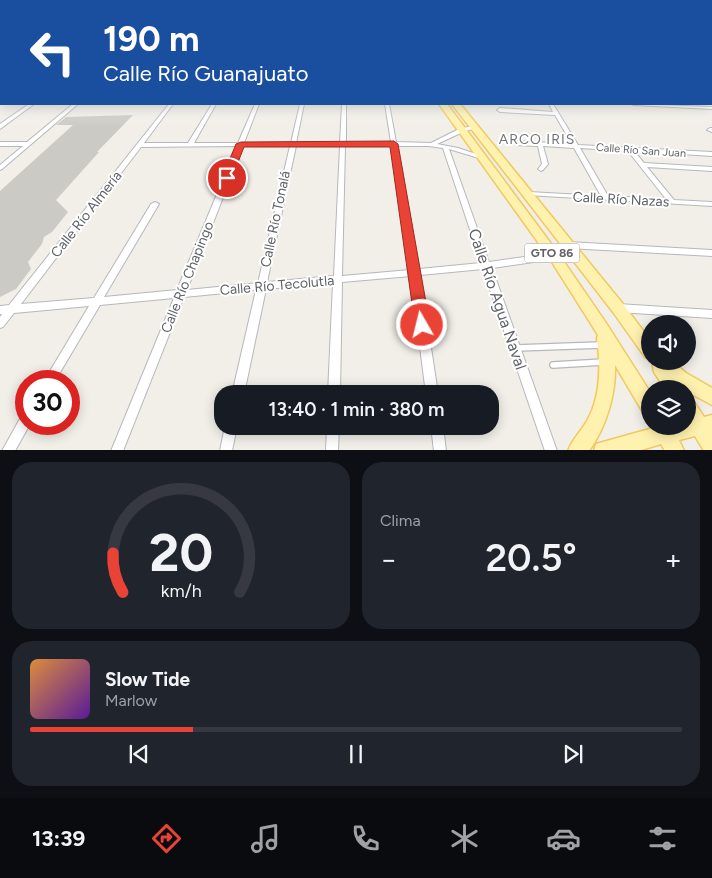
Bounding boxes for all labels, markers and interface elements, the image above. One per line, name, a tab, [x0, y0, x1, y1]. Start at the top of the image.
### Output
text: 190 m	[103, 18, 200, 60]
icon: left	[20, 20, 85, 85]
text: Calle Río Guanajuato	[103, 60, 308, 87]
district label: ARCO IRIS	[499, 131, 575, 148]
street label: Calle Río San Juan	[595, 141, 687, 160]
pin	[206, 157, 248, 199]
icon: arrive	[213, 164, 241, 192]
street label: Calle Río Almería	[47, 168, 126, 261]
street label: Calle Río Tonalá	[257, 169, 294, 269]
street label: Calle Río Nazas	[572, 188, 670, 211]
street label: Calle Río Chapingo	[157, 219, 218, 335]
street label: Calle Río Agua Naval	[464, 226, 531, 372]
road number: GTO 86	[524, 244, 580, 262]
street label: Calle Río Tecolutla	[219, 272, 335, 299]
position arrow	[395, 298, 447, 350]
map controls	[641, 315, 696, 435]
button: sound	[641, 315, 696, 370]
speed limit sign: 30	[15, 370, 80, 435]
button: layers	[641, 380, 696, 435]
text: 13:40 · 1 min · 380 m	[269, 398, 444, 421]
text: Clima	[380, 511, 421, 530]
text: 20	[149, 522, 213, 584]
text: 20.5°	[485, 535, 577, 581]
text: −	[380, 542, 397, 576]
text: +	[665, 542, 682, 576]
text: km/h	[161, 580, 201, 601]
text: Slow Tide	[105, 668, 190, 691]
text: Marlow	[105, 691, 157, 710]
icon: previous	[125, 740, 153, 768]
icon: pause	[342, 740, 370, 768]
icon: next	[559, 740, 587, 768]
icon: directions	[149, 821, 184, 856]
icon: music	[248, 821, 283, 856]
icon: phone	[348, 821, 383, 856]
icon: climate	[447, 821, 482, 856]
icon: car	[546, 821, 581, 856]
icon: filters	[645, 821, 680, 856]
text: 13:39	[32, 825, 85, 852]

